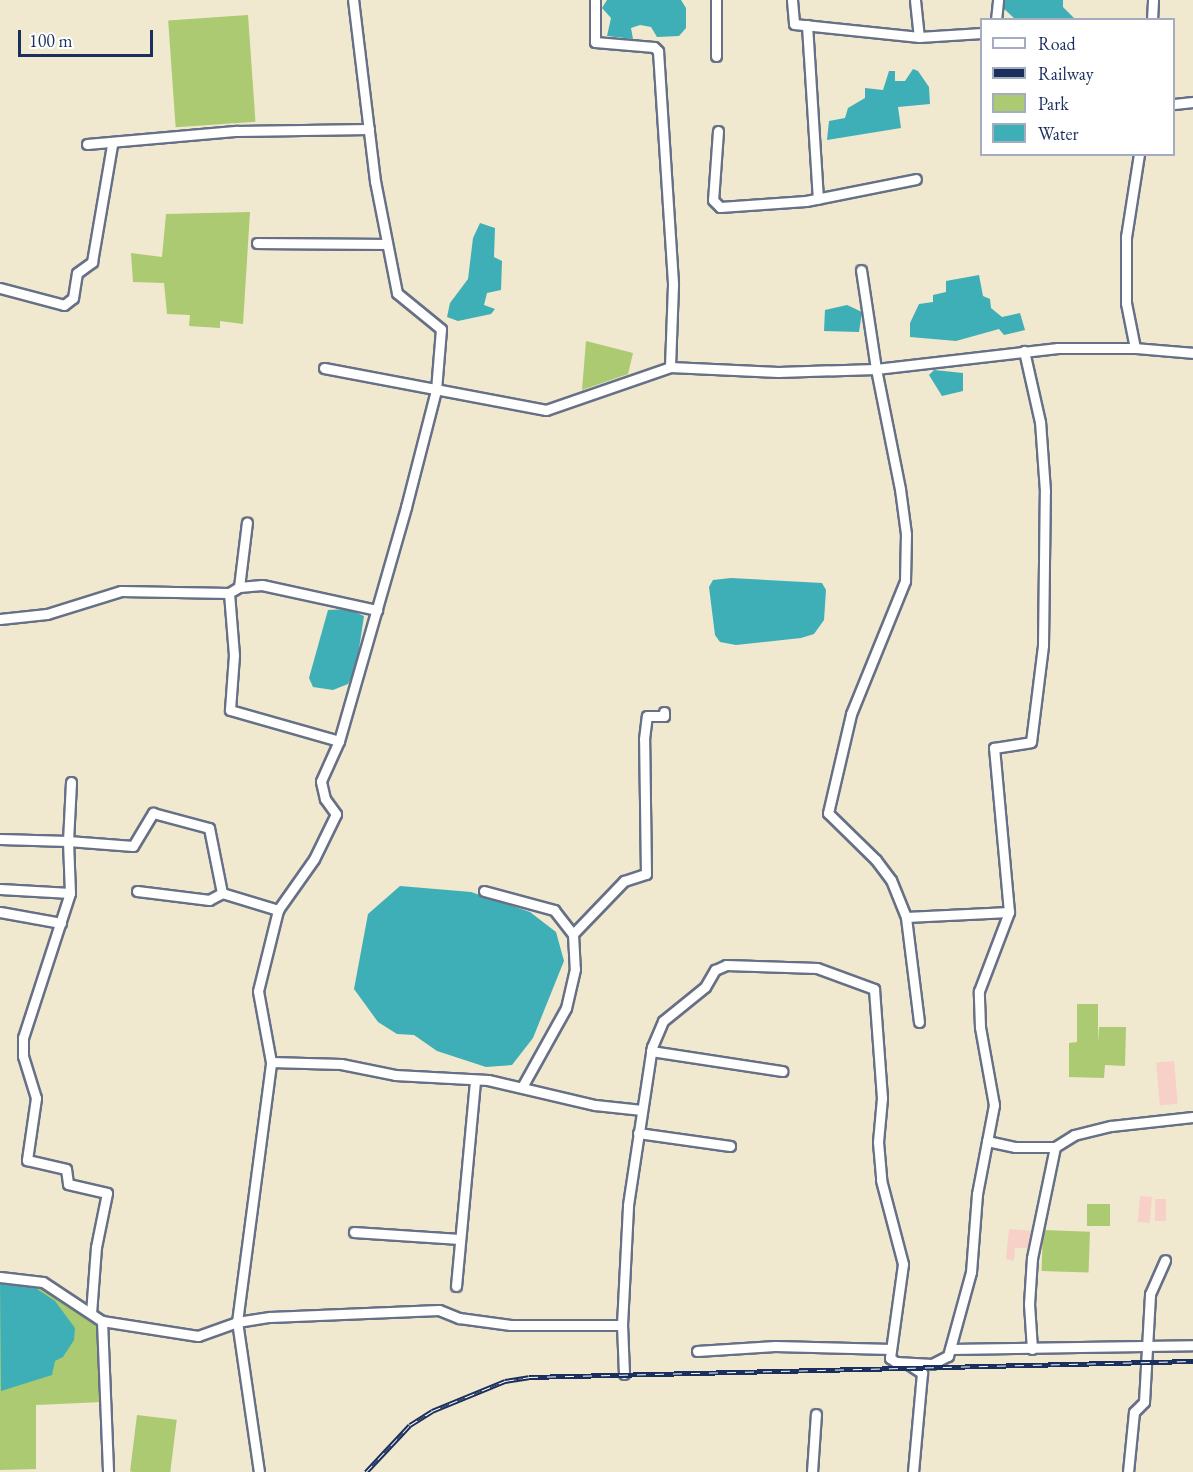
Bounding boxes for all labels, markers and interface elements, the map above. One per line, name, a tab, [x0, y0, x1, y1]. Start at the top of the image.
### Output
scale bar	[21, 18, 156, 56]
legend	[980, 18, 1175, 156]
text: 100 m	[29, 29, 73, 52]
text: Road	[1038, 32, 1076, 55]
text: Railway	[1038, 62, 1094, 85]
text: Park	[1038, 92, 1069, 115]
text: Water	[1038, 122, 1079, 145]

